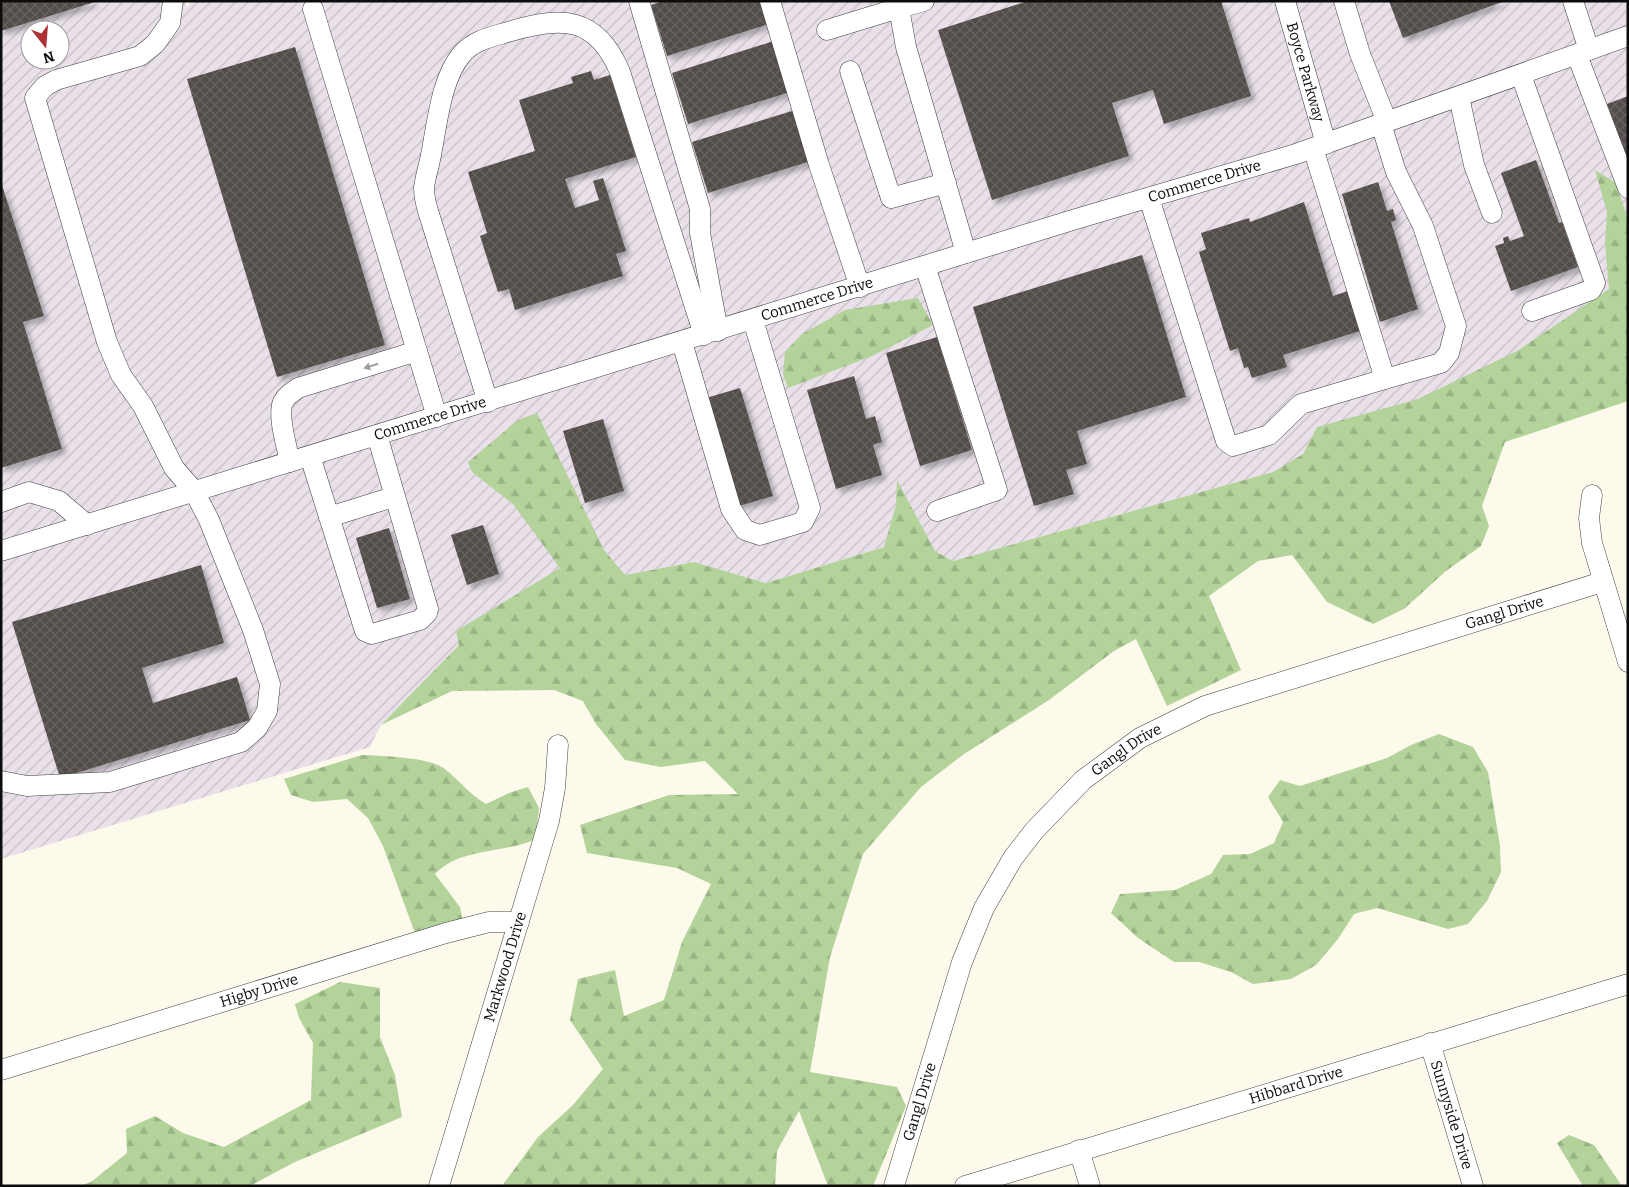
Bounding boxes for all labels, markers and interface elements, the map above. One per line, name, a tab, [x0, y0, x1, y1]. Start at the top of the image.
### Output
north arrow	[20, 20, 70, 70]
street label: Boyce Parkway	[1283, 20, 1328, 124]
text: N	[41, 47, 56, 67]
street label: Commerce Drive	[1146, 156, 1263, 206]
street label: Commerce Drive	[759, 273, 875, 325]
one-way arrow	[363, 362, 378, 370]
street label: Commerce Drive	[372, 393, 488, 444]
street label: Gangl Drive	[1463, 592, 1546, 633]
street label: Gangl Drive	[1088, 720, 1164, 780]
street label: Markwood Drive	[480, 910, 530, 1024]
street label: Higby Drive	[218, 970, 300, 1011]
street label: Sunnyside Drive	[1427, 1058, 1476, 1172]
street label: Gangl Drive	[899, 1060, 940, 1143]
street label: Hibbard Drive	[1247, 1062, 1345, 1108]

